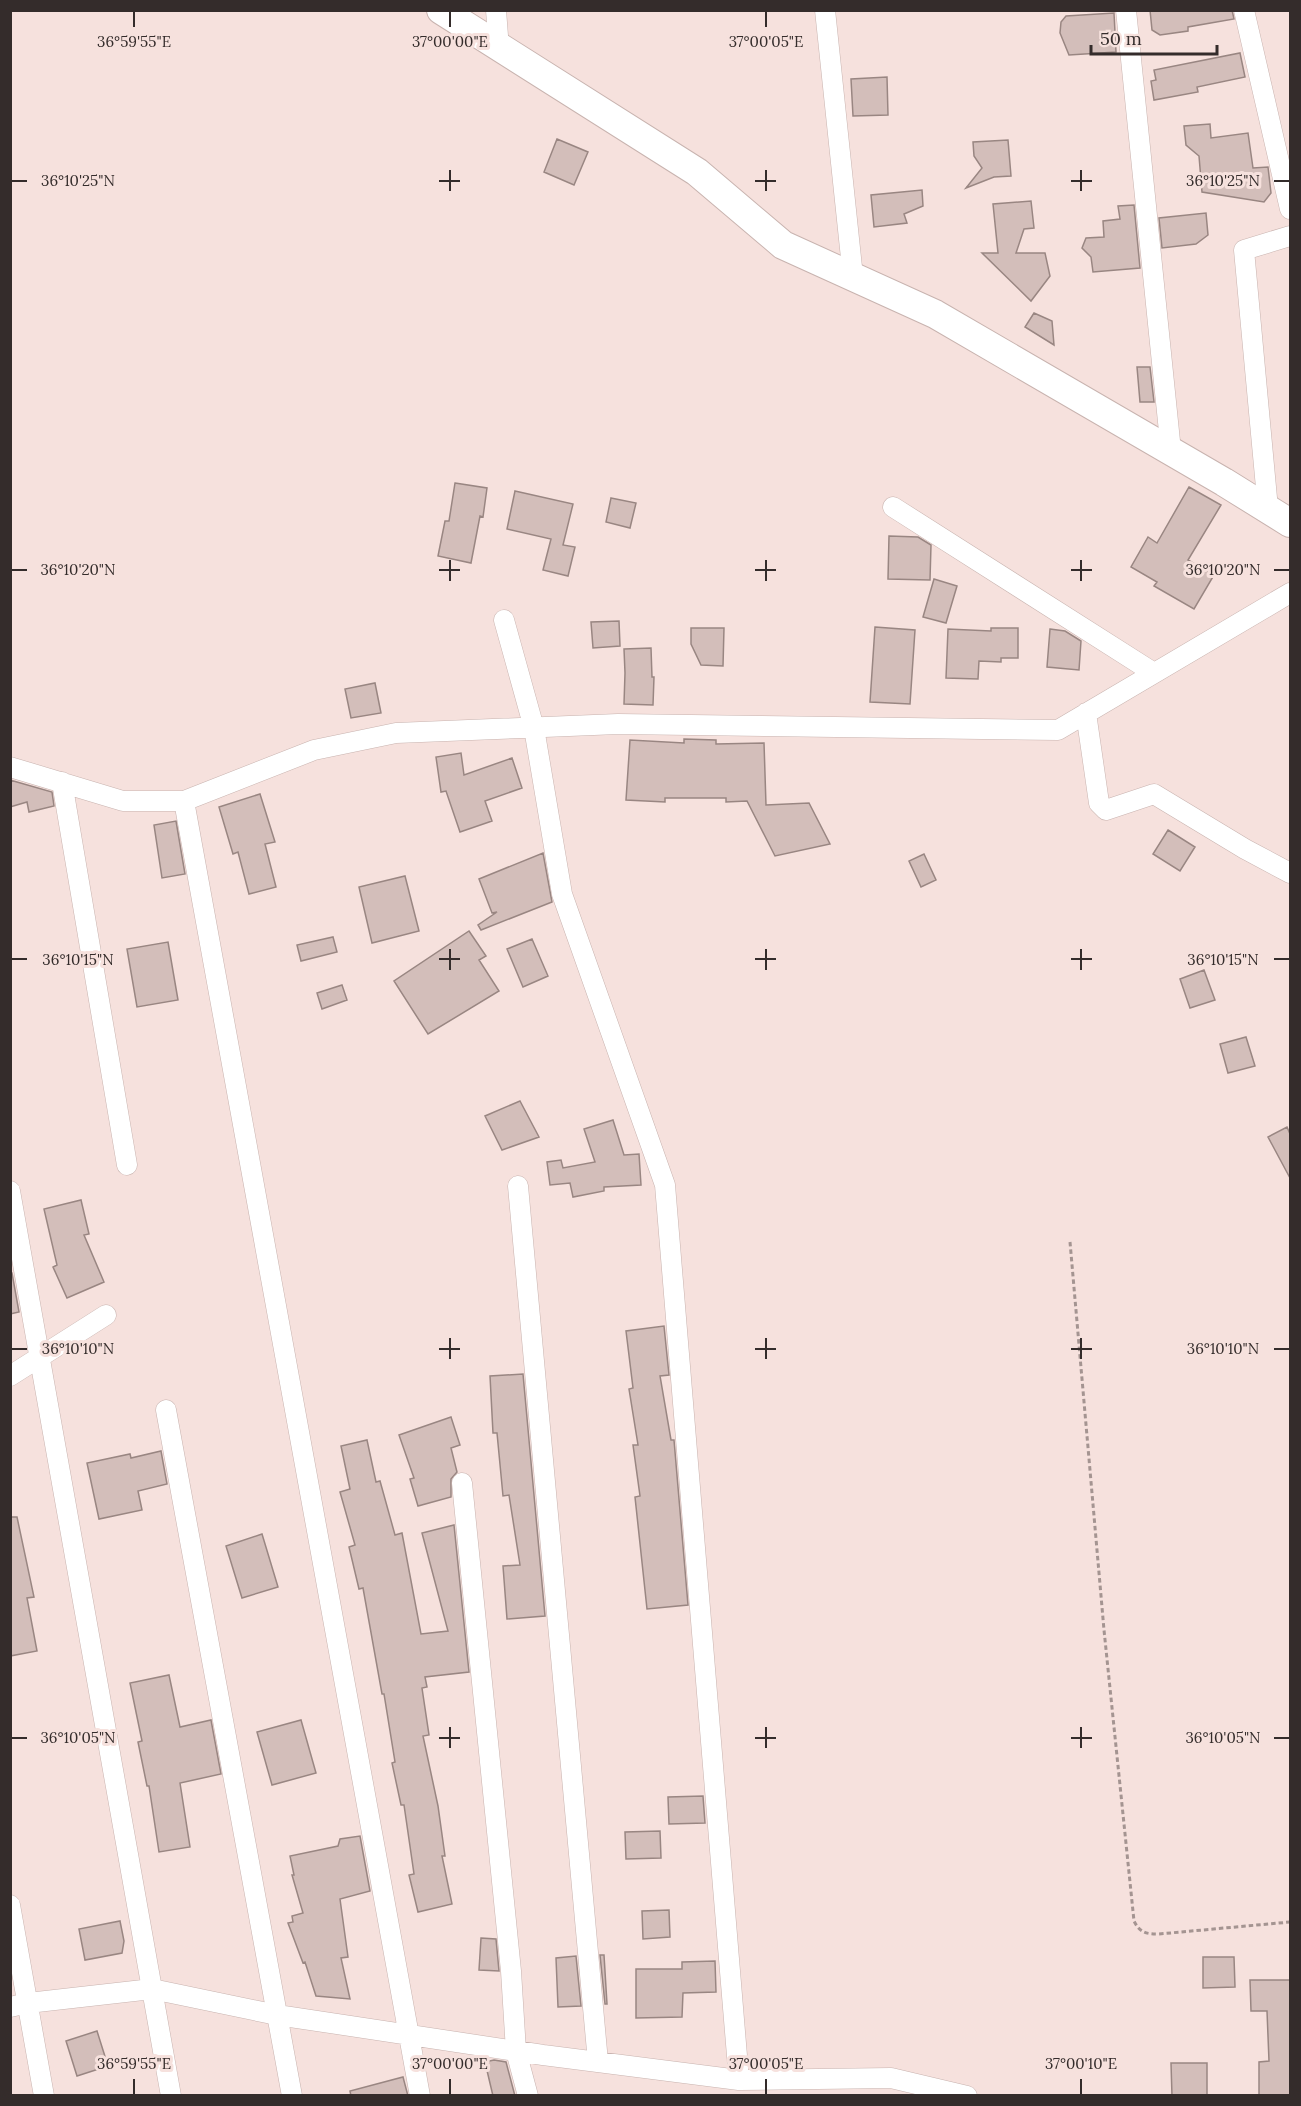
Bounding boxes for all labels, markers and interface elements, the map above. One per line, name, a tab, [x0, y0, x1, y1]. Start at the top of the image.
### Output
scale bar	[1091, 18, 1217, 56]
text: 50 m	[1100, 27, 1142, 50]
text: 36°59'55"E	[97, 32, 171, 51]
text: 37°00'00"E	[412, 32, 488, 51]
text: 37°00'05"E	[729, 32, 803, 51]
text: 36°10'25"N	[41, 171, 115, 190]
text: 36°10'25"N	[1186, 171, 1260, 190]
text: 36°10'20"N	[41, 560, 116, 579]
text: 36°10'20"N	[1186, 560, 1261, 579]
text: 36°10'15"N	[42, 950, 114, 969]
text: 36°10'15"N	[1187, 950, 1259, 969]
text: 36°10'10"N	[42, 1339, 114, 1358]
text: 36°10'10"N	[1187, 1339, 1259, 1358]
text: 36°10'05"N	[40, 1728, 116, 1747]
text: 36°10'05"N	[1185, 1728, 1261, 1747]
text: 36°59'55"E	[97, 2054, 171, 2073]
text: 37°00'00"E	[412, 2054, 488, 2073]
text: 37°00'05"E	[729, 2054, 803, 2073]
text: 37°00'10"E	[1045, 2054, 1117, 2073]

